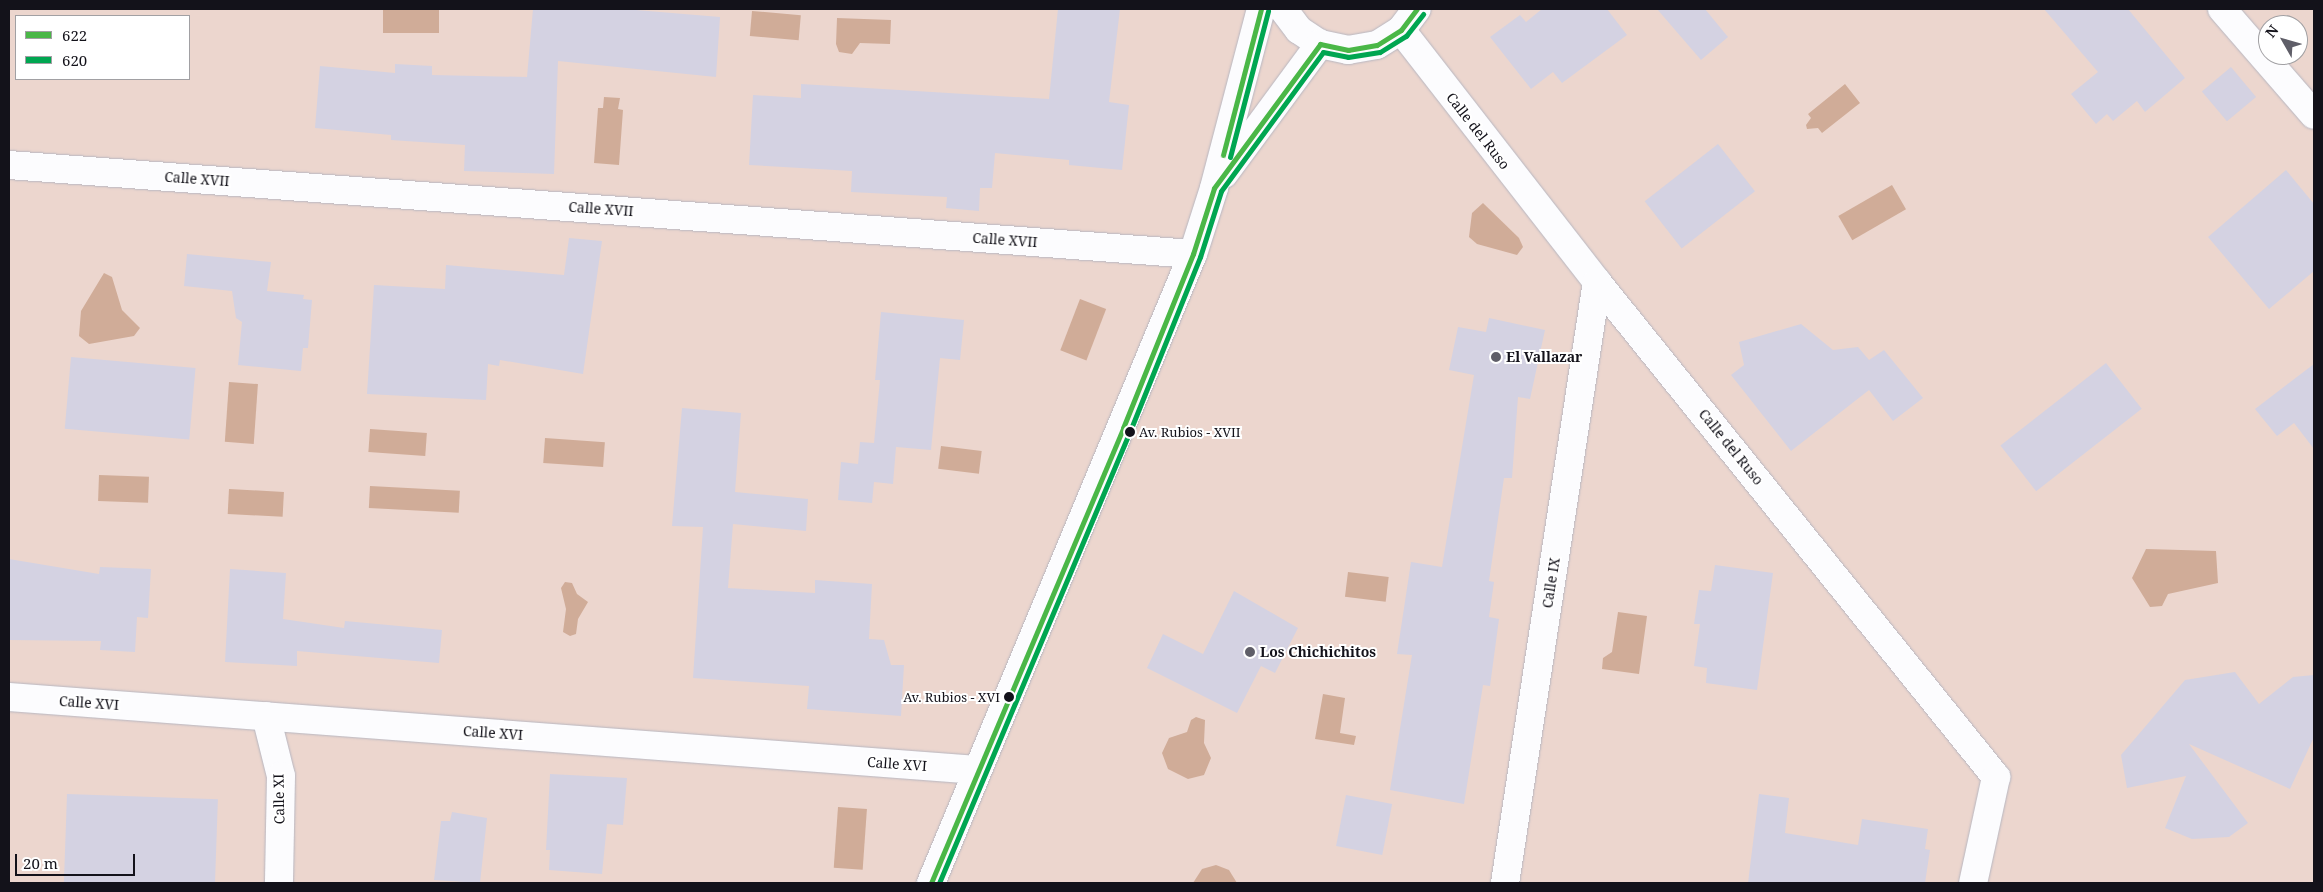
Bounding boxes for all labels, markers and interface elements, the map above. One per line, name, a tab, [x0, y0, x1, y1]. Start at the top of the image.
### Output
legend	[15, 15, 190, 80]
north arrow	[2258, 15, 2308, 65]
text: N	[2261, 21, 2282, 41]
text: 622	[62, 25, 87, 45]
text: 620	[62, 50, 87, 70]
street label: Calle del Ruso	[1443, 89, 1513, 173]
street label: Calle XVII	[164, 168, 230, 190]
street label: Calle XVII	[568, 198, 634, 220]
street label: Calle XVII	[972, 229, 1038, 251]
place label: El Vallazar	[1506, 349, 1582, 365]
marker: El Vallazar	[1490, 351, 1502, 363]
street label: Calle del Ruso	[1695, 406, 1767, 488]
place label: Av. Rubios - XVII	[1139, 424, 1241, 440]
marker: Av. Rubios - XVII	[1125, 427, 1135, 437]
street label: Calle IX	[1539, 557, 1563, 609]
place label: Los Chichichitos	[1260, 644, 1376, 660]
marker: Los Chichichitos	[1244, 646, 1256, 658]
place label: Av. Rubios - XVI	[903, 689, 1000, 705]
marker: Av. Rubios - XVI	[1004, 692, 1014, 702]
street label: Calle XVI	[58, 693, 120, 713]
street label: Calle XVI	[462, 723, 524, 743]
street label: Calle XVI	[866, 754, 928, 774]
street label: Calle XI	[270, 774, 288, 824]
scale bar	[18, 844, 138, 876]
text: 20 m	[23, 853, 58, 873]

